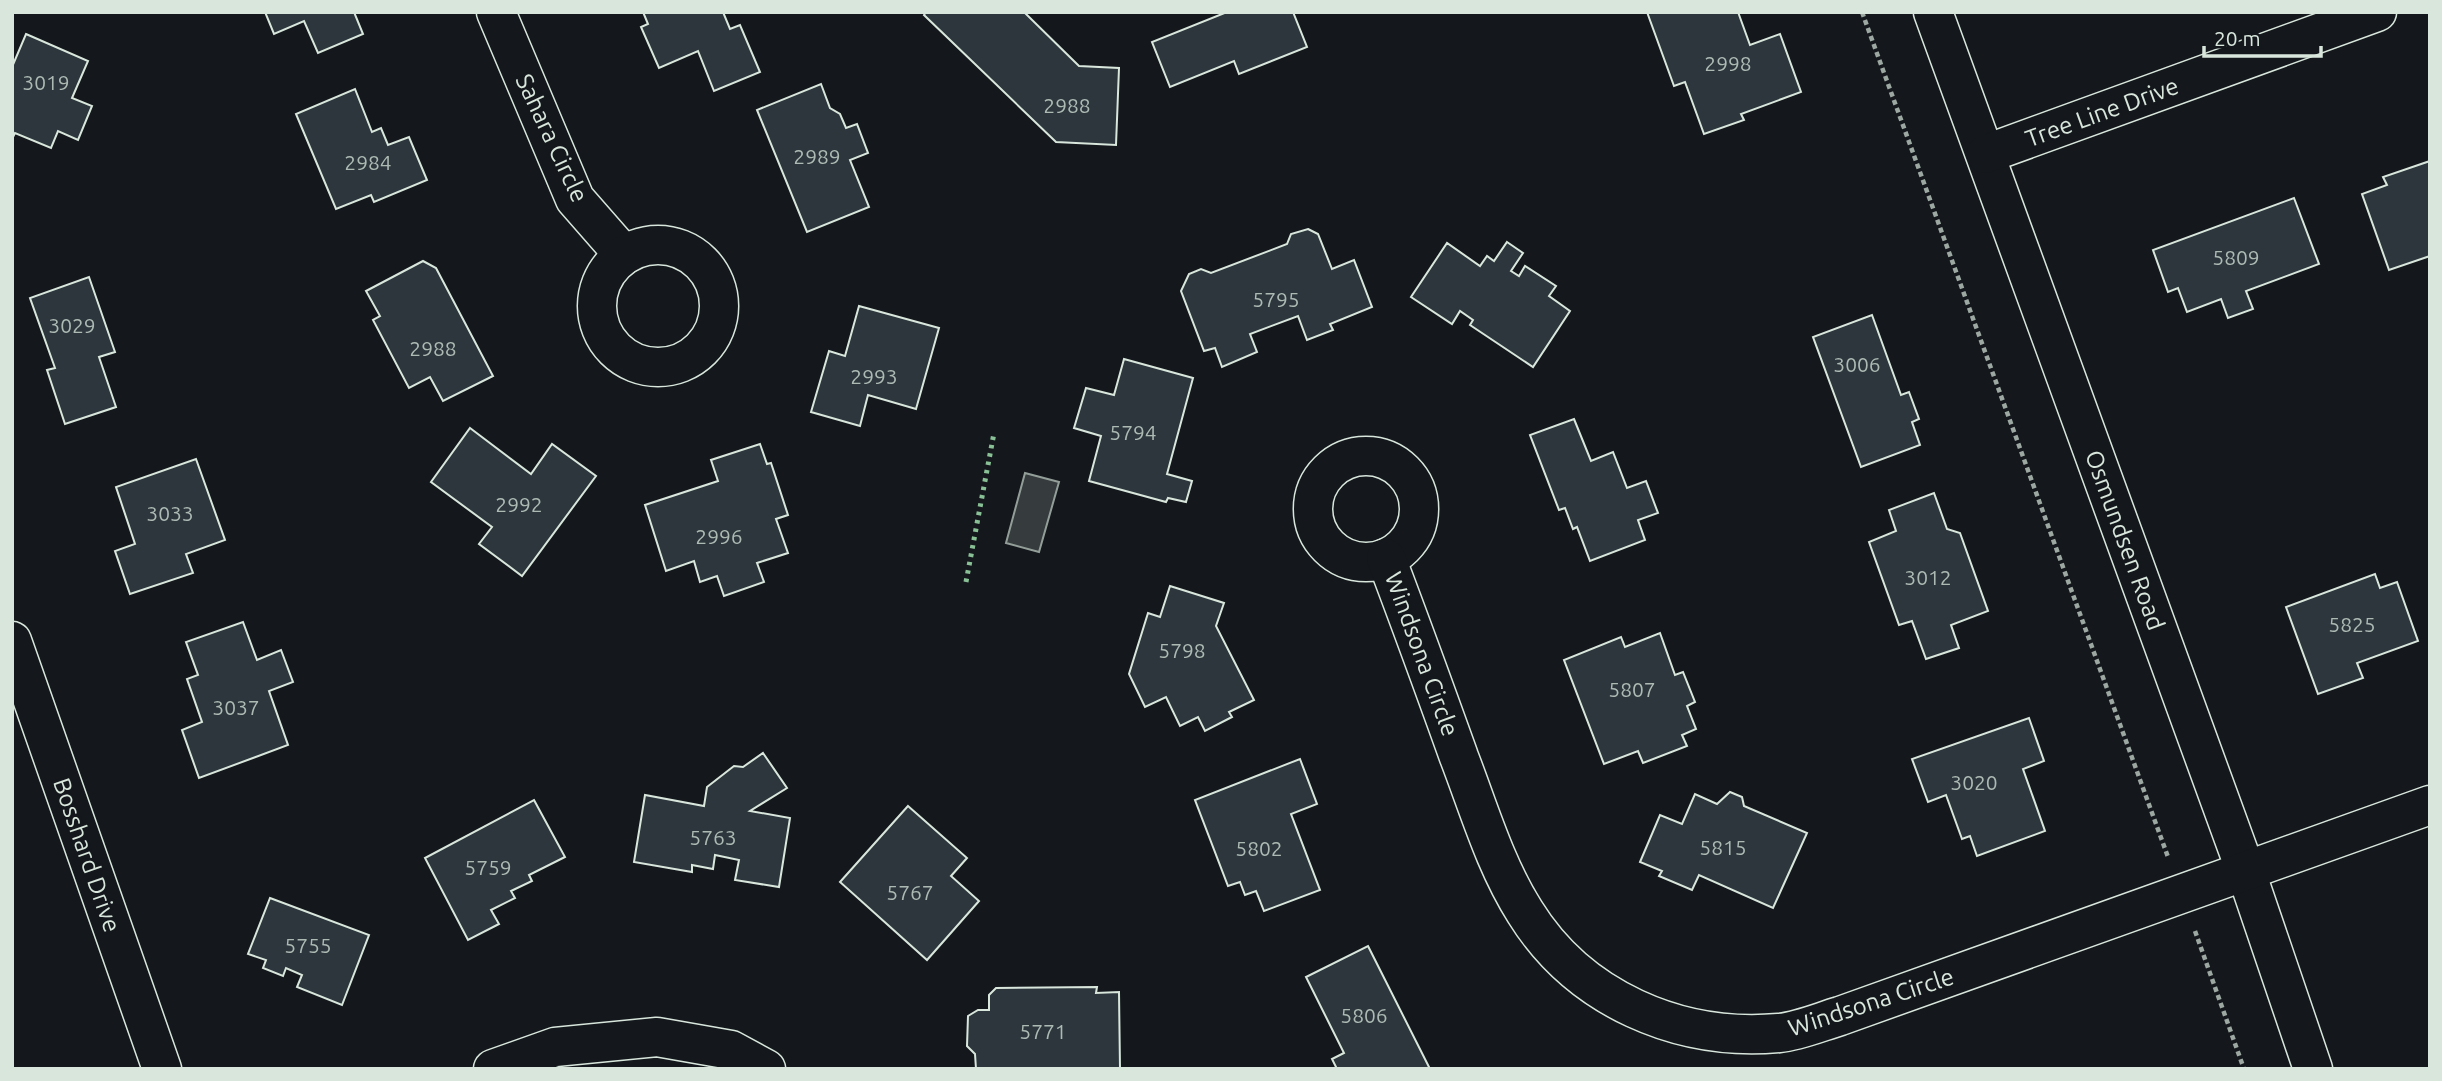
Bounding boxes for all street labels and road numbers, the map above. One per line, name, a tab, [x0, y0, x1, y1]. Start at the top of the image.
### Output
street label: Sahara Circle	[511, 70, 593, 206]
street label: Tree Line Drive	[2022, 72, 2182, 152]
street label: Osmundsen Road	[2080, 446, 2170, 634]
street label: Windsona Circle	[1380, 568, 1464, 740]
street label: Bosshard Drive	[48, 774, 126, 936]
street label: Windsona Circle	[1785, 962, 1957, 1042]

